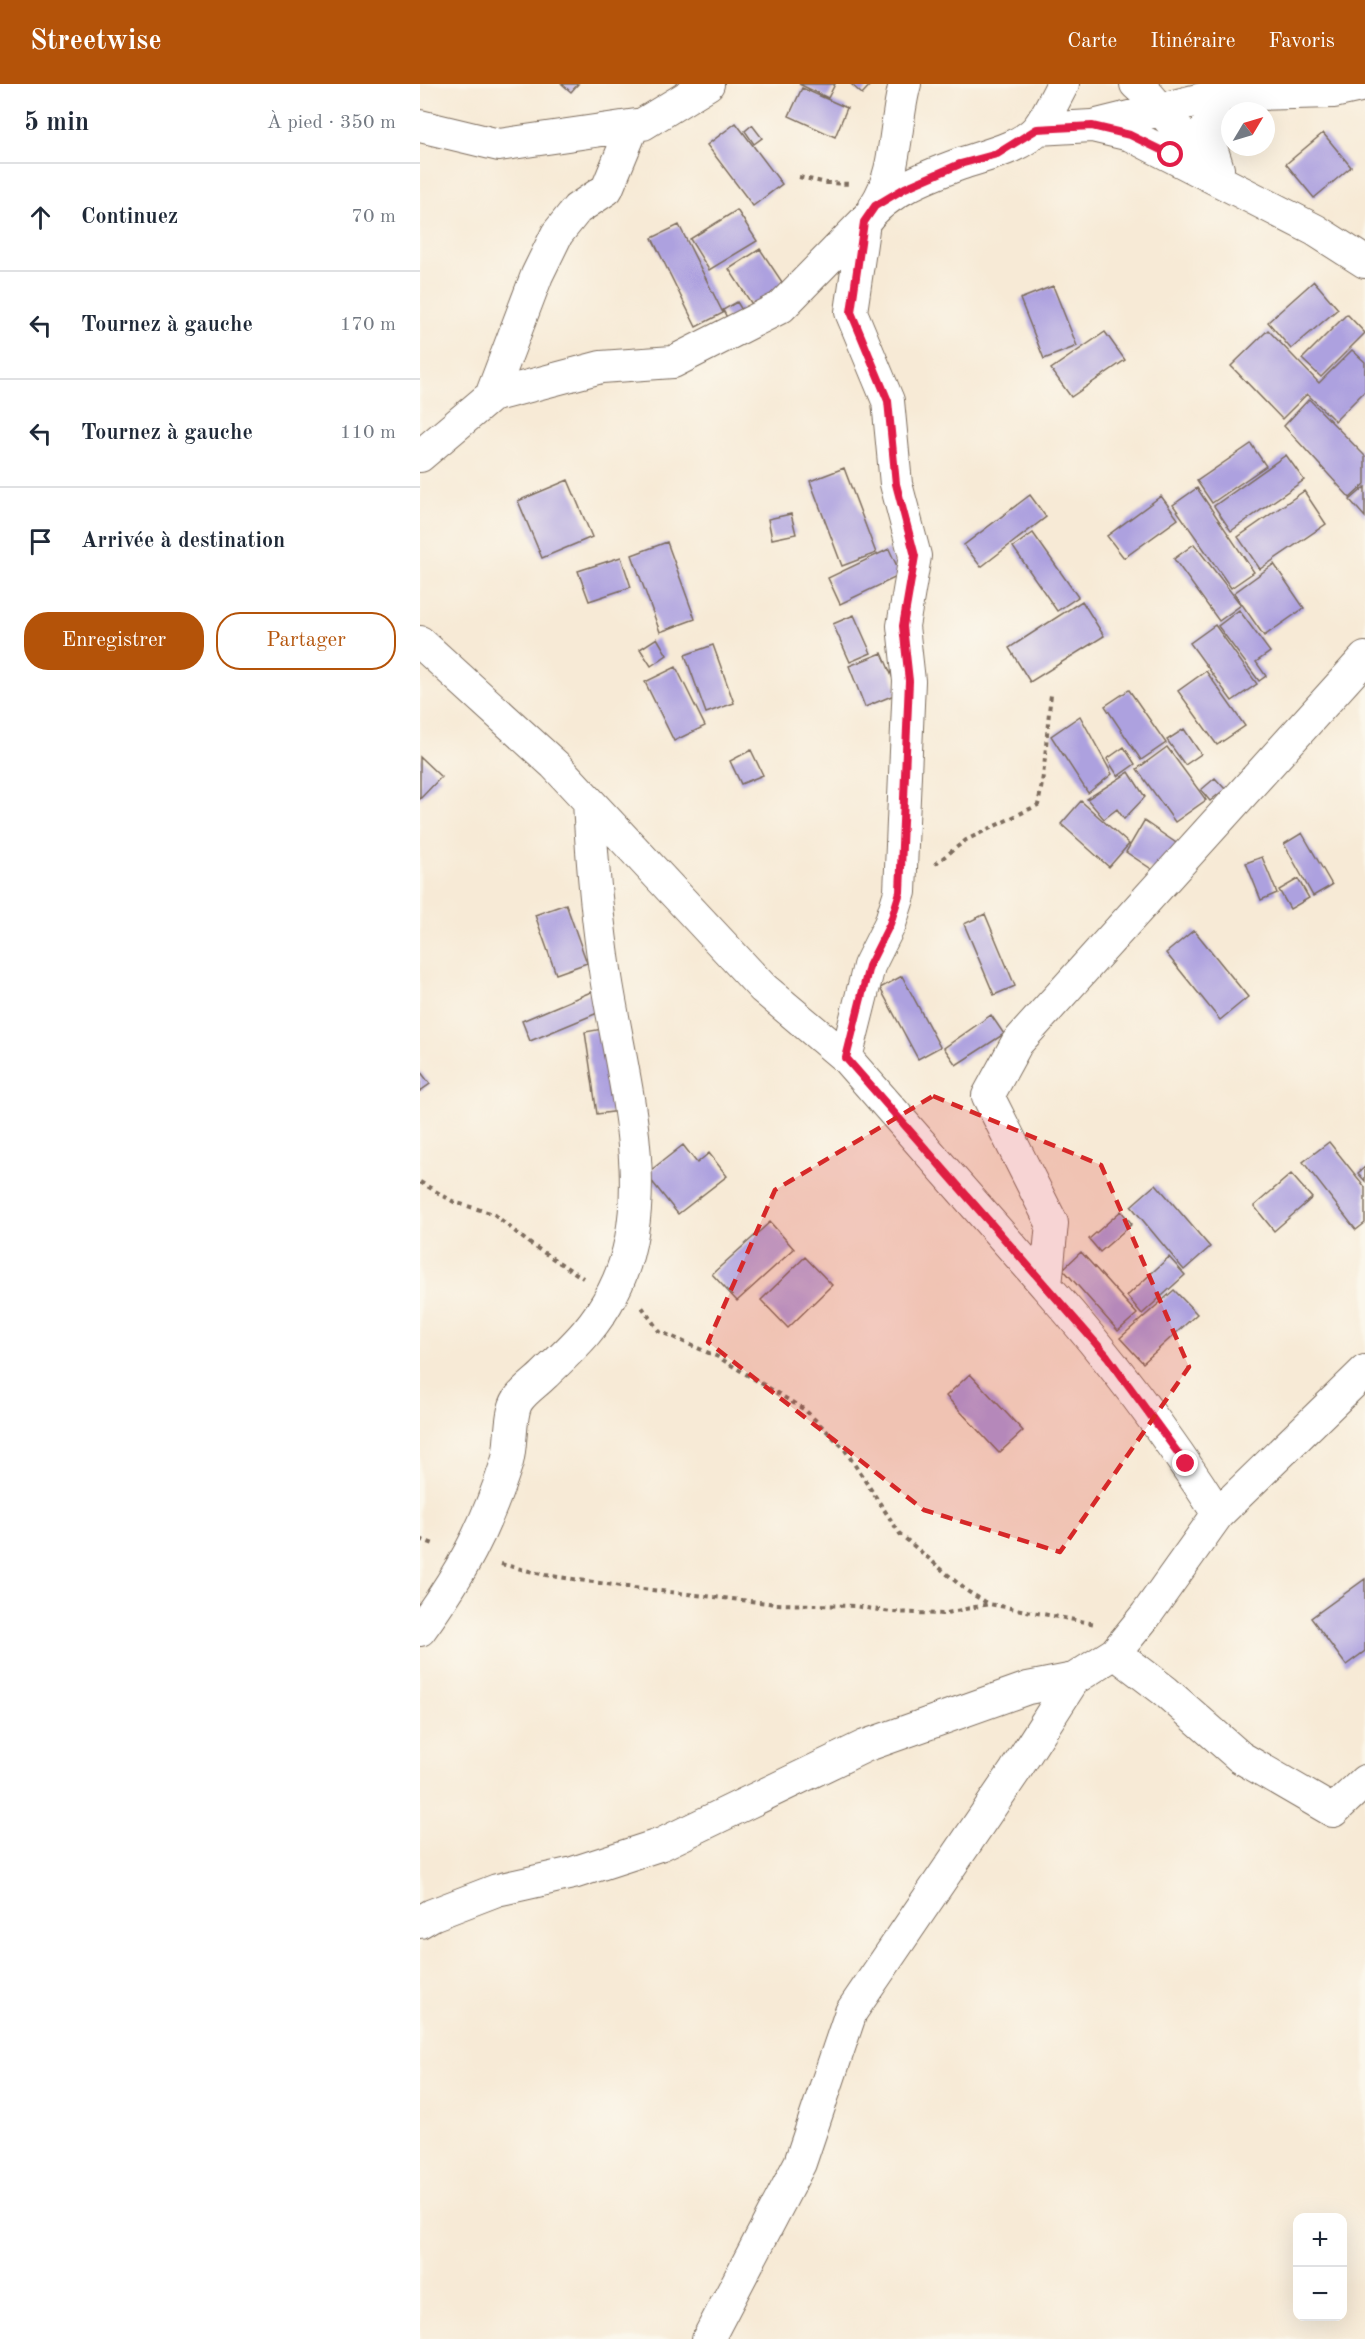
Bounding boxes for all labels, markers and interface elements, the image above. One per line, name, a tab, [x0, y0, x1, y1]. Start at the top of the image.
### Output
text: Streetwise	[30, 28, 162, 56]
text: Carte	[1067, 31, 1117, 52]
text: Itinéraire	[1150, 31, 1236, 52]
text: Favoris	[1269, 31, 1335, 52]
north arrow	[1221, 102, 1275, 156]
text: 5 min	[24, 110, 89, 136]
text: À pied · 350 m	[267, 113, 396, 133]
route start	[1157, 141, 1183, 167]
icon: ahead	[24, 201, 57, 234]
text: Continuez	[81, 206, 178, 228]
text: 70 m	[351, 207, 396, 227]
icon: left	[24, 309, 57, 342]
text: Tournez à gauche	[81, 314, 253, 336]
text: 170 m	[340, 315, 396, 335]
icon: left	[24, 417, 57, 450]
text: Tournez à gauche	[81, 422, 253, 444]
text: 110 m	[340, 423, 396, 443]
icon: arrive	[24, 525, 57, 558]
text: Arrivée à destination	[81, 530, 285, 552]
button: Enregistrer	[24, 612, 204, 670]
button: Partager	[216, 612, 396, 670]
route end	[1172, 1450, 1198, 1476]
map controls	[1293, 2213, 1347, 2321]
button: +	[1293, 2213, 1347, 2267]
button: −	[1293, 2267, 1347, 2321]

